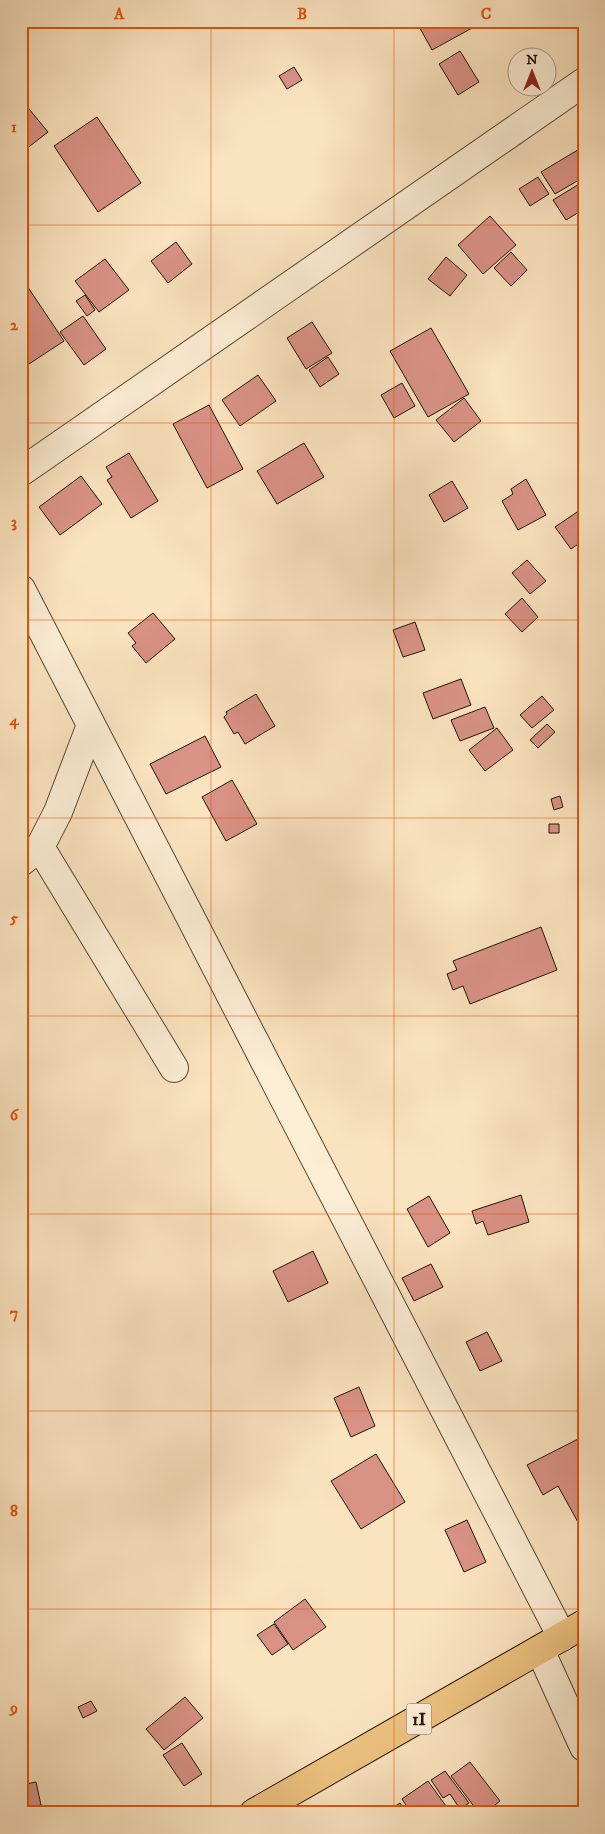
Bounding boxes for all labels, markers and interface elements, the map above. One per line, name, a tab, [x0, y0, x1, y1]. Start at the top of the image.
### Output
text: A	[113, 4, 125, 24]
text: B	[297, 4, 307, 24]
text: C	[481, 4, 491, 24]
north arrow	[508, 48, 558, 98]
text: N	[526, 51, 538, 69]
text: 1	[11, 117, 17, 137]
text: 2	[10, 315, 19, 335]
text: 3	[11, 512, 17, 532]
text: 4	[8, 710, 19, 730]
text: 5	[9, 908, 18, 928]
text: 6	[10, 1105, 20, 1125]
text: 7	[10, 1303, 18, 1323]
text: 8	[10, 1501, 18, 1521]
text: 9	[9, 1698, 18, 1718]
road number: 1I	[406, 1704, 432, 1735]

